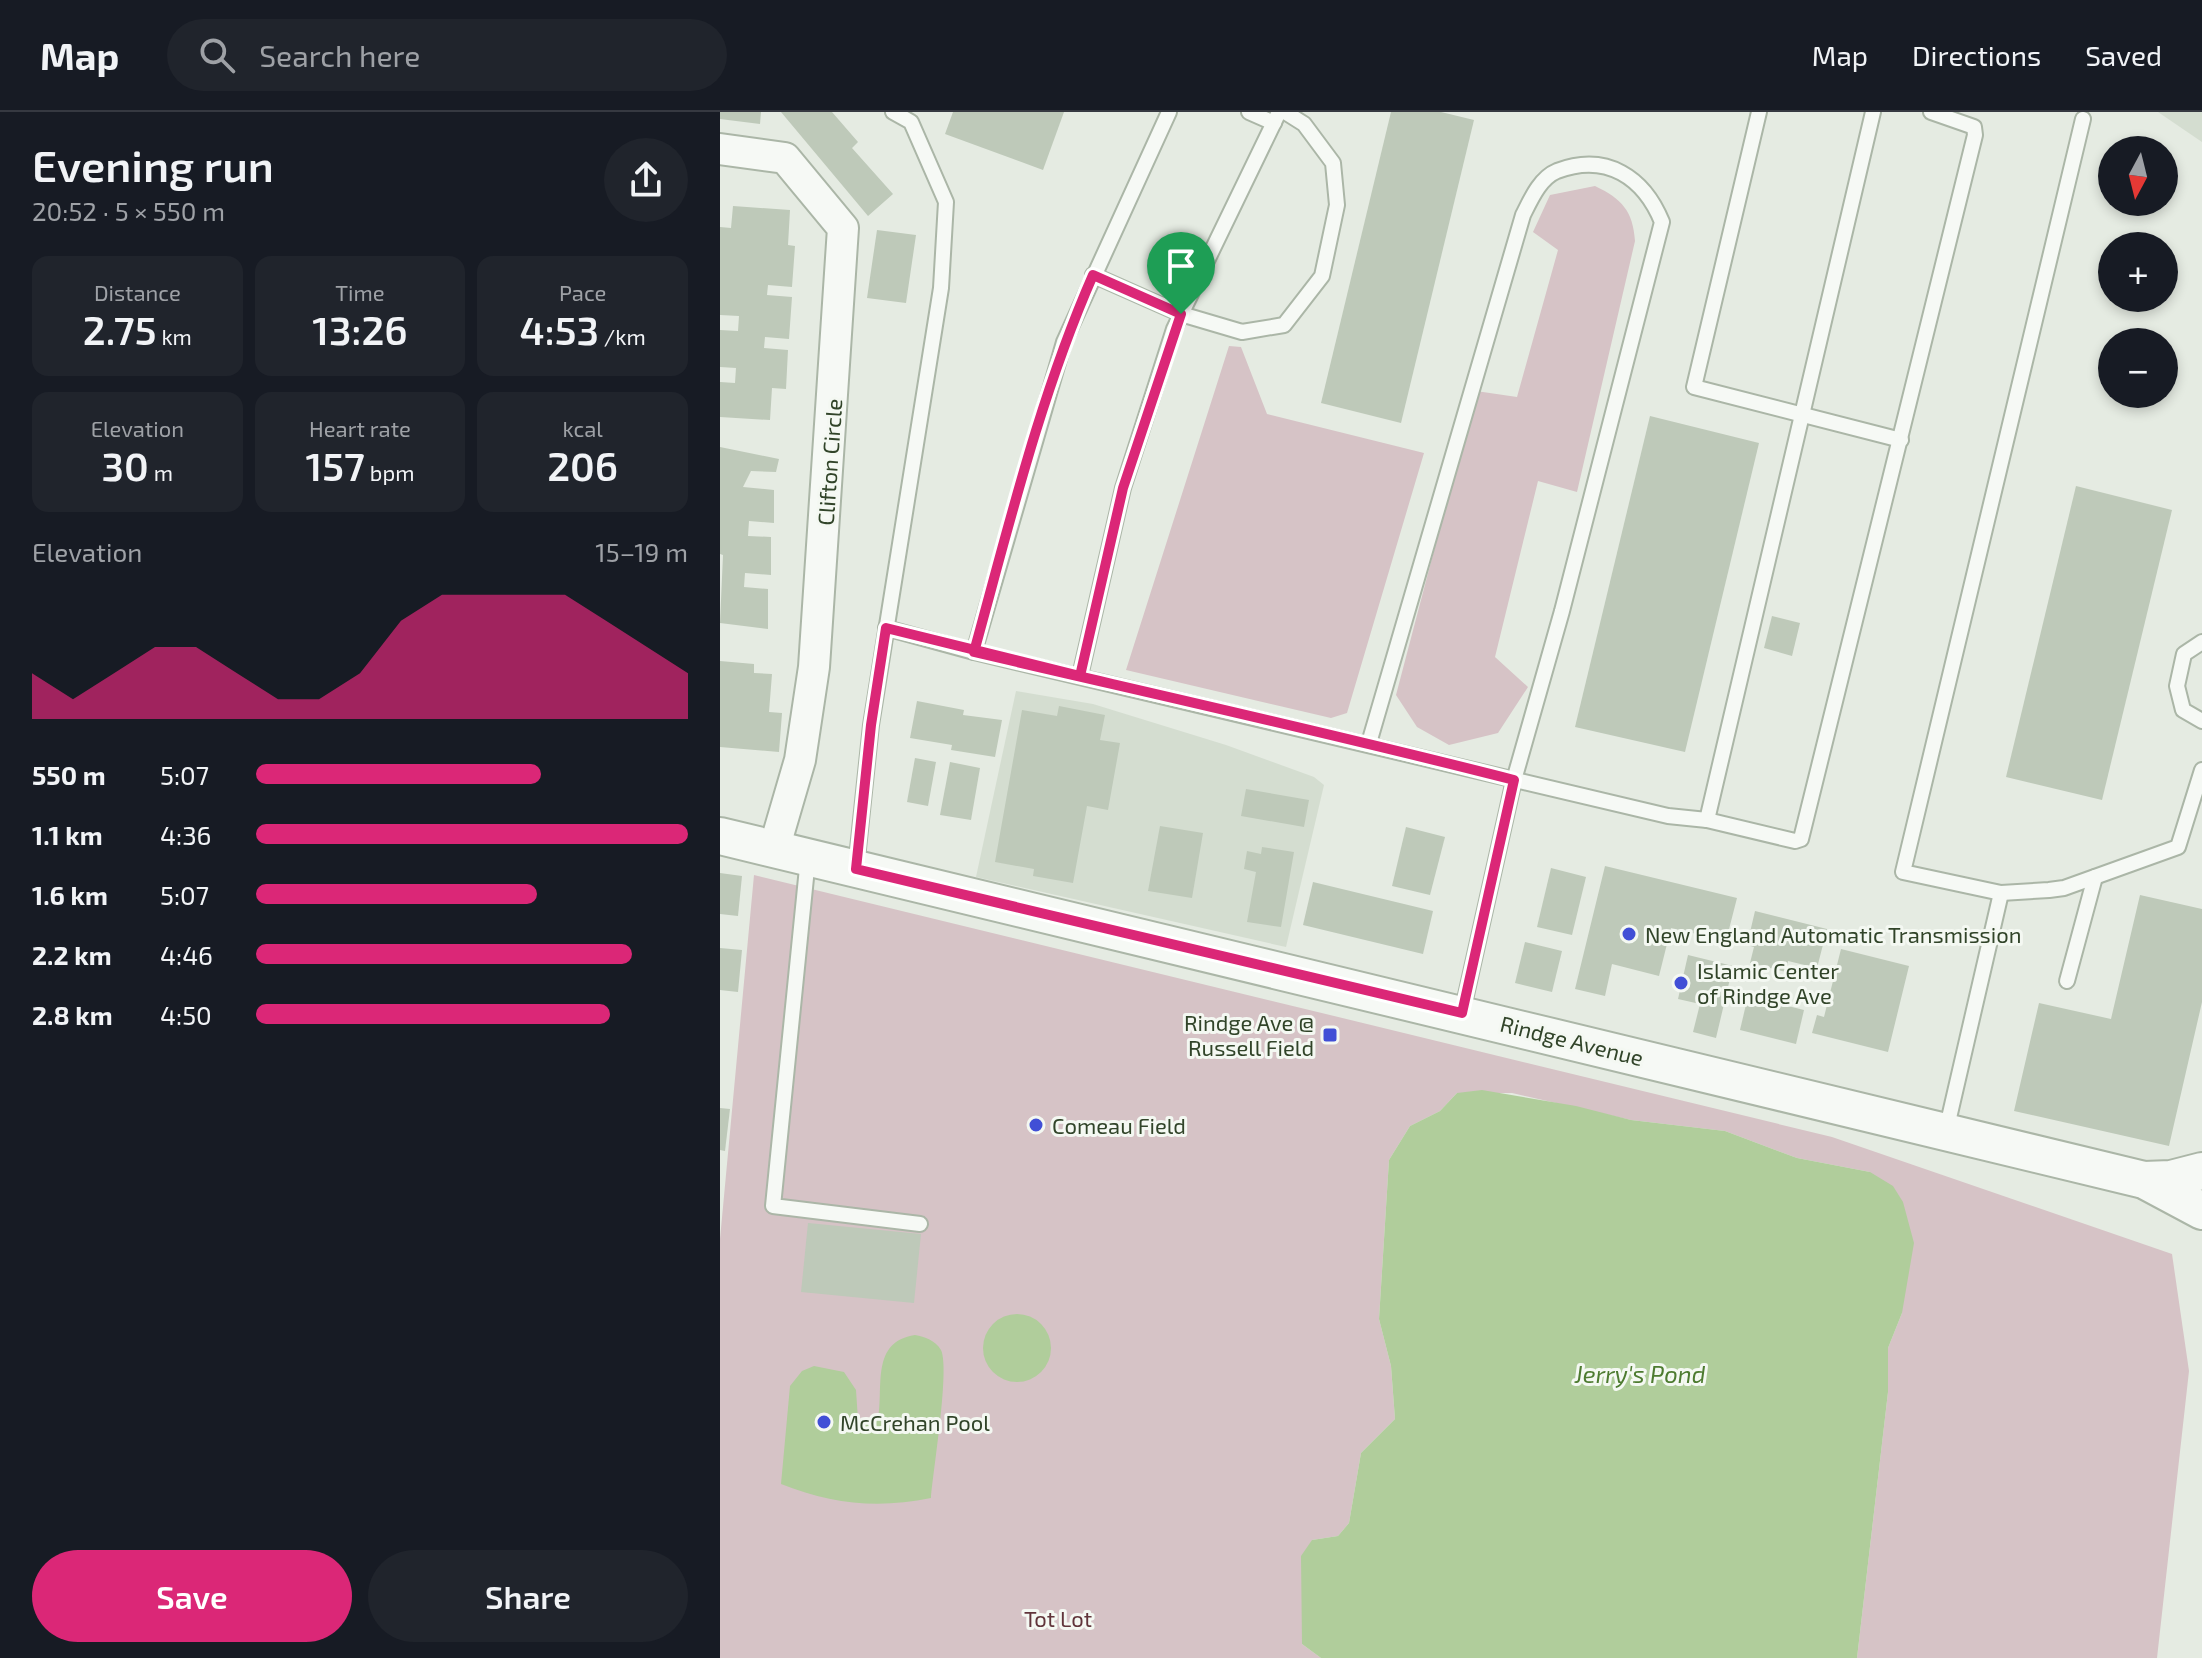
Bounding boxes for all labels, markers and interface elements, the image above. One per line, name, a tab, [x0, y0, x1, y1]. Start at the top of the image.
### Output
search box	[167, 19, 727, 91]
text: Map	[40, 32, 119, 78]
icon: search	[195, 33, 239, 77]
text: Search here	[259, 37, 420, 73]
text: Map	[1812, 38, 1868, 72]
text: Directions	[1912, 38, 2041, 72]
text: Saved	[2085, 38, 2162, 72]
north arrow	[2098, 136, 2178, 216]
map controls	[2098, 136, 2178, 408]
text: Evening run	[32, 138, 274, 191]
button: share	[604, 138, 688, 222]
text: 20:52 · 5 × 550 m	[32, 195, 225, 226]
pin	[1147, 232, 1215, 314]
button: +	[2098, 232, 2178, 312]
icon: arrive	[1159, 244, 1203, 288]
text: Distance	[94, 279, 181, 305]
text: Time	[335, 279, 385, 305]
text: Pace	[559, 279, 606, 305]
text: 2.75	[83, 305, 157, 353]
text: 13:26	[312, 305, 408, 353]
text: 4:53	[520, 305, 599, 353]
text: km	[157, 323, 192, 349]
text: /km	[599, 323, 646, 349]
button: −	[2098, 328, 2178, 408]
street label: Clifton Circle	[812, 398, 846, 526]
text: Elevation	[91, 415, 184, 441]
text: Heart rate	[309, 415, 411, 441]
text: kcal	[563, 415, 603, 441]
text: 30	[102, 441, 149, 489]
text: 157	[306, 441, 365, 489]
text: 206	[547, 441, 618, 489]
text: m	[149, 459, 173, 485]
text: bpm	[365, 459, 414, 485]
text: Elevation	[32, 536, 142, 567]
text: 15–19 m	[595, 536, 688, 567]
text: 550 m	[32, 759, 106, 790]
text: 5:07	[160, 759, 209, 790]
text: 1.1 km	[32, 819, 103, 850]
text: 4:36	[160, 819, 211, 850]
text: 1.6 km	[32, 879, 108, 910]
text: 5:07	[160, 879, 209, 910]
place label: New England Automatic Transmission	[1645, 921, 2022, 947]
marker: New England Automatic Transmission	[1620, 925, 1638, 943]
text: 2.2 km	[32, 939, 112, 970]
text: 4:46	[160, 939, 213, 970]
place label: Islamic Center of Rindge Ave	[1697, 957, 1839, 1008]
marker: Islamic Center of Rindge Ave	[1672, 974, 1690, 992]
text: 2.8 km	[32, 999, 113, 1030]
text: 4:50	[160, 999, 212, 1030]
place label: Rindge Ave @ Russell Field	[1184, 1009, 1314, 1060]
street label: Rindge Avenue	[1498, 1010, 1646, 1070]
marker: Rindge Ave @ Russell Field	[1321, 1026, 1339, 1044]
place label: Comeau Field	[1052, 1112, 1186, 1138]
marker: Comeau Field	[1027, 1116, 1045, 1134]
water label: Jerry's Pond	[1574, 1359, 1706, 1388]
place label: McCrehan Pool	[840, 1409, 990, 1435]
marker: McCrehan Pool	[815, 1413, 833, 1431]
button: Save	[32, 1550, 352, 1642]
button: Share	[368, 1550, 688, 1642]
park label: Tot Lot	[1024, 1605, 1092, 1631]

